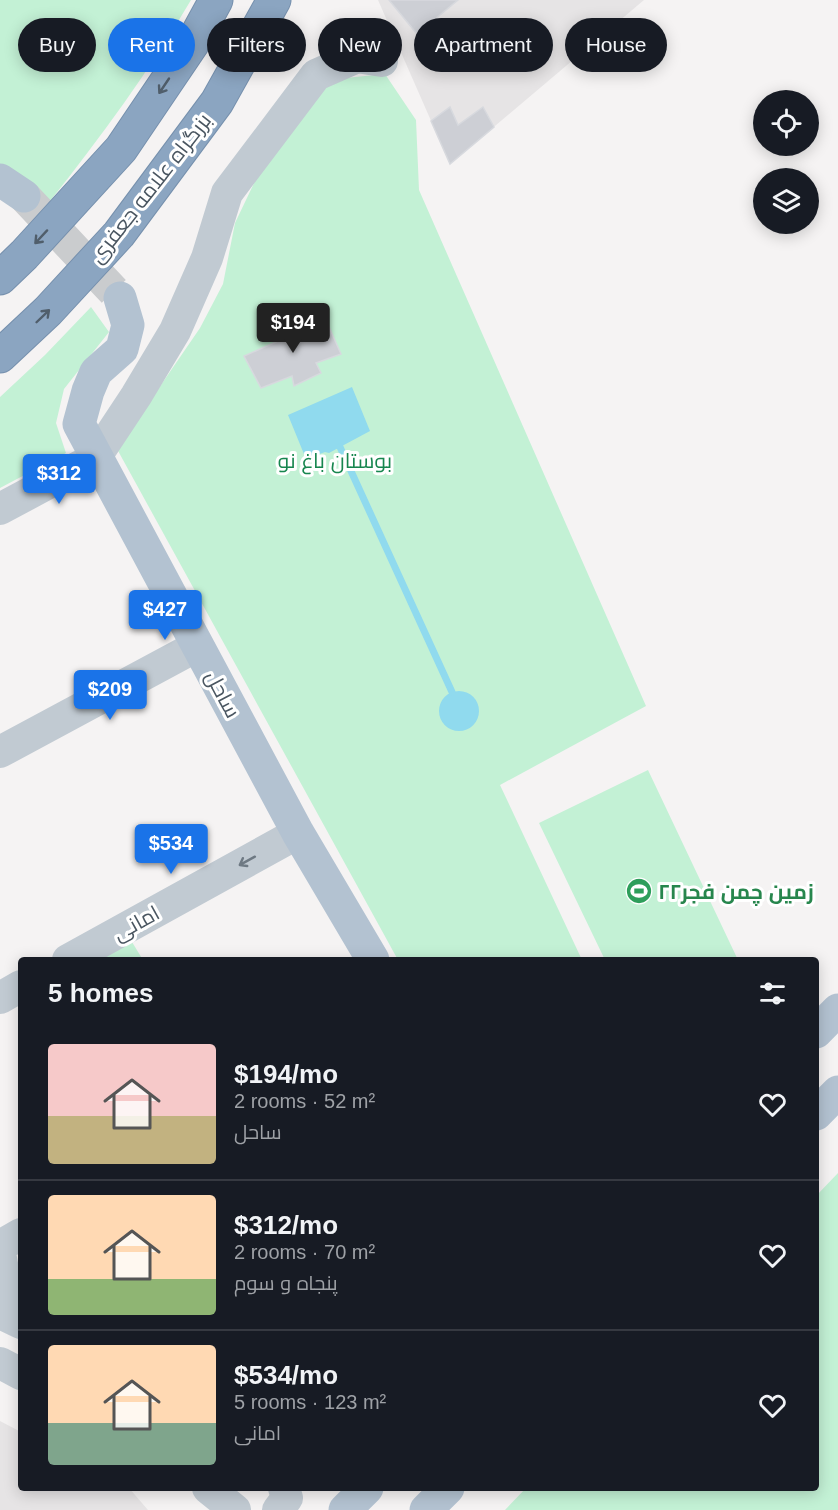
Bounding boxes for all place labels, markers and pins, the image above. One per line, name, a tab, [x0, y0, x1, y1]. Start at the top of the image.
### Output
pin: $194	[257, 303, 329, 354]
pin: $312	[23, 454, 95, 505]
pin: $427	[129, 590, 201, 641]
pin: $209	[74, 670, 146, 721]
pin: $534	[135, 824, 207, 875]
sports icon: زمین چمن فجر۲۲	[624, 876, 654, 906]
place label: زمین چمن فجر۲۲	[658, 880, 814, 907]

